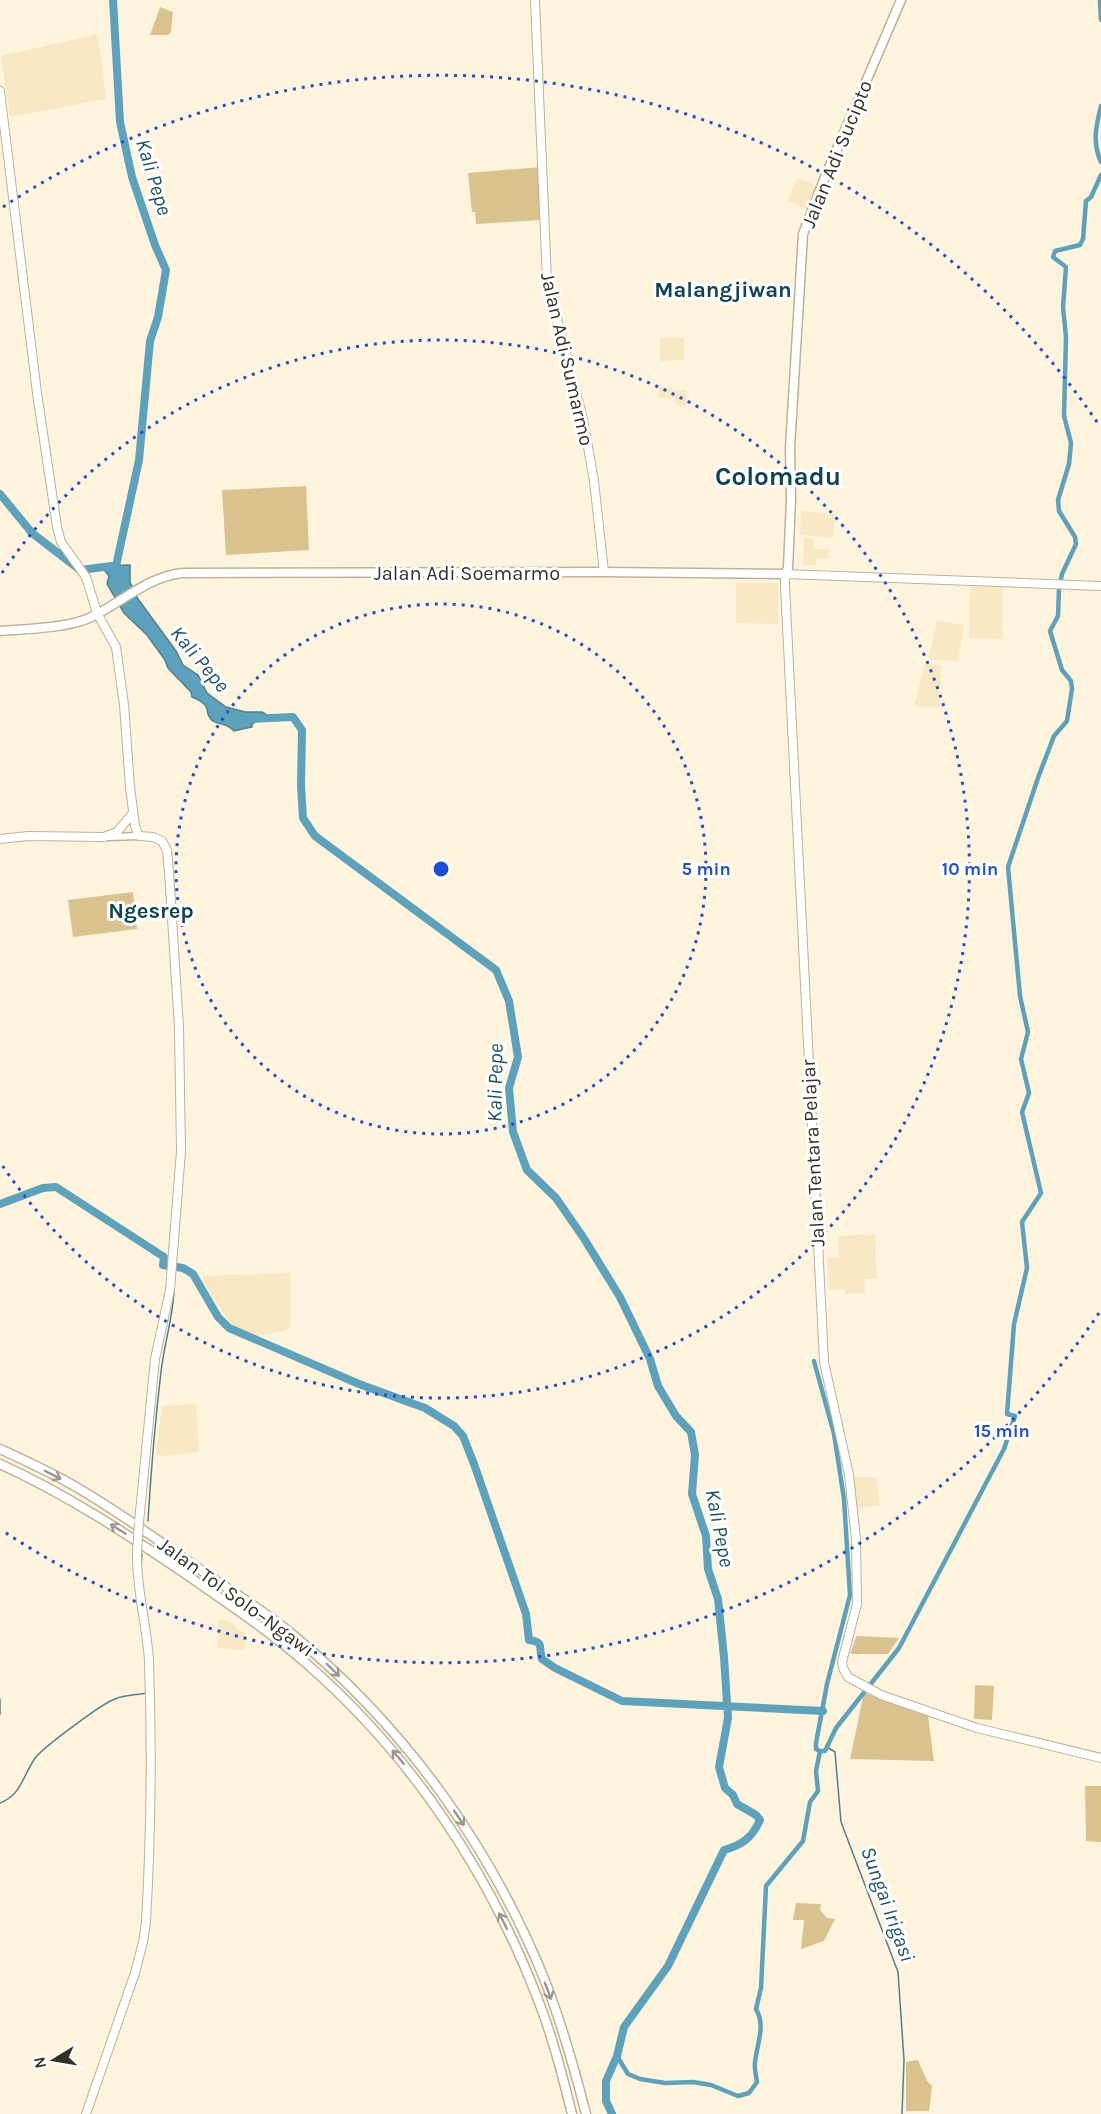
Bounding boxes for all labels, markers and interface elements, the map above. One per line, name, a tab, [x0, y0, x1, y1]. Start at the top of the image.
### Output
street label: Jalan Adi Sucipto	[797, 77, 877, 231]
water label: Kali Pepe	[131, 136, 177, 218]
street label: Jalan Adi Sumarmo	[536, 270, 598, 448]
district label: Malangjiwan	[654, 277, 792, 303]
district label: Colomadu	[715, 461, 841, 492]
street label: Jalan Adi Soemarmo	[374, 562, 560, 585]
water label: Kali Pepe	[166, 621, 235, 697]
text: 5 min	[681, 858, 731, 880]
text: 10 min	[942, 858, 998, 880]
centre of rings	[431, 859, 451, 879]
district label: Ngesrep	[108, 898, 194, 924]
water label: Kali Pepe	[482, 1043, 508, 1123]
street label: Jalan Tentara Pelajar	[797, 1058, 829, 1247]
text: 15 min	[974, 1420, 1030, 1442]
one-way arrow	[43, 1469, 61, 1481]
water label: Kali Pepe	[701, 1487, 739, 1569]
one-way arrow	[110, 1523, 127, 1535]
street label: Jalan Tol Solo–Ngawi	[153, 1533, 319, 1661]
one-way arrow	[325, 1663, 340, 1677]
one-way arrow	[392, 1750, 405, 1766]
one-way arrow	[453, 1809, 465, 1826]
water label: Sungai Irigasi	[856, 1843, 920, 1965]
one-way arrow	[497, 1912, 509, 1930]
one-way arrow	[544, 1981, 555, 1999]
north arrow	[24, 2030, 84, 2090]
text: N	[29, 2055, 50, 2070]

